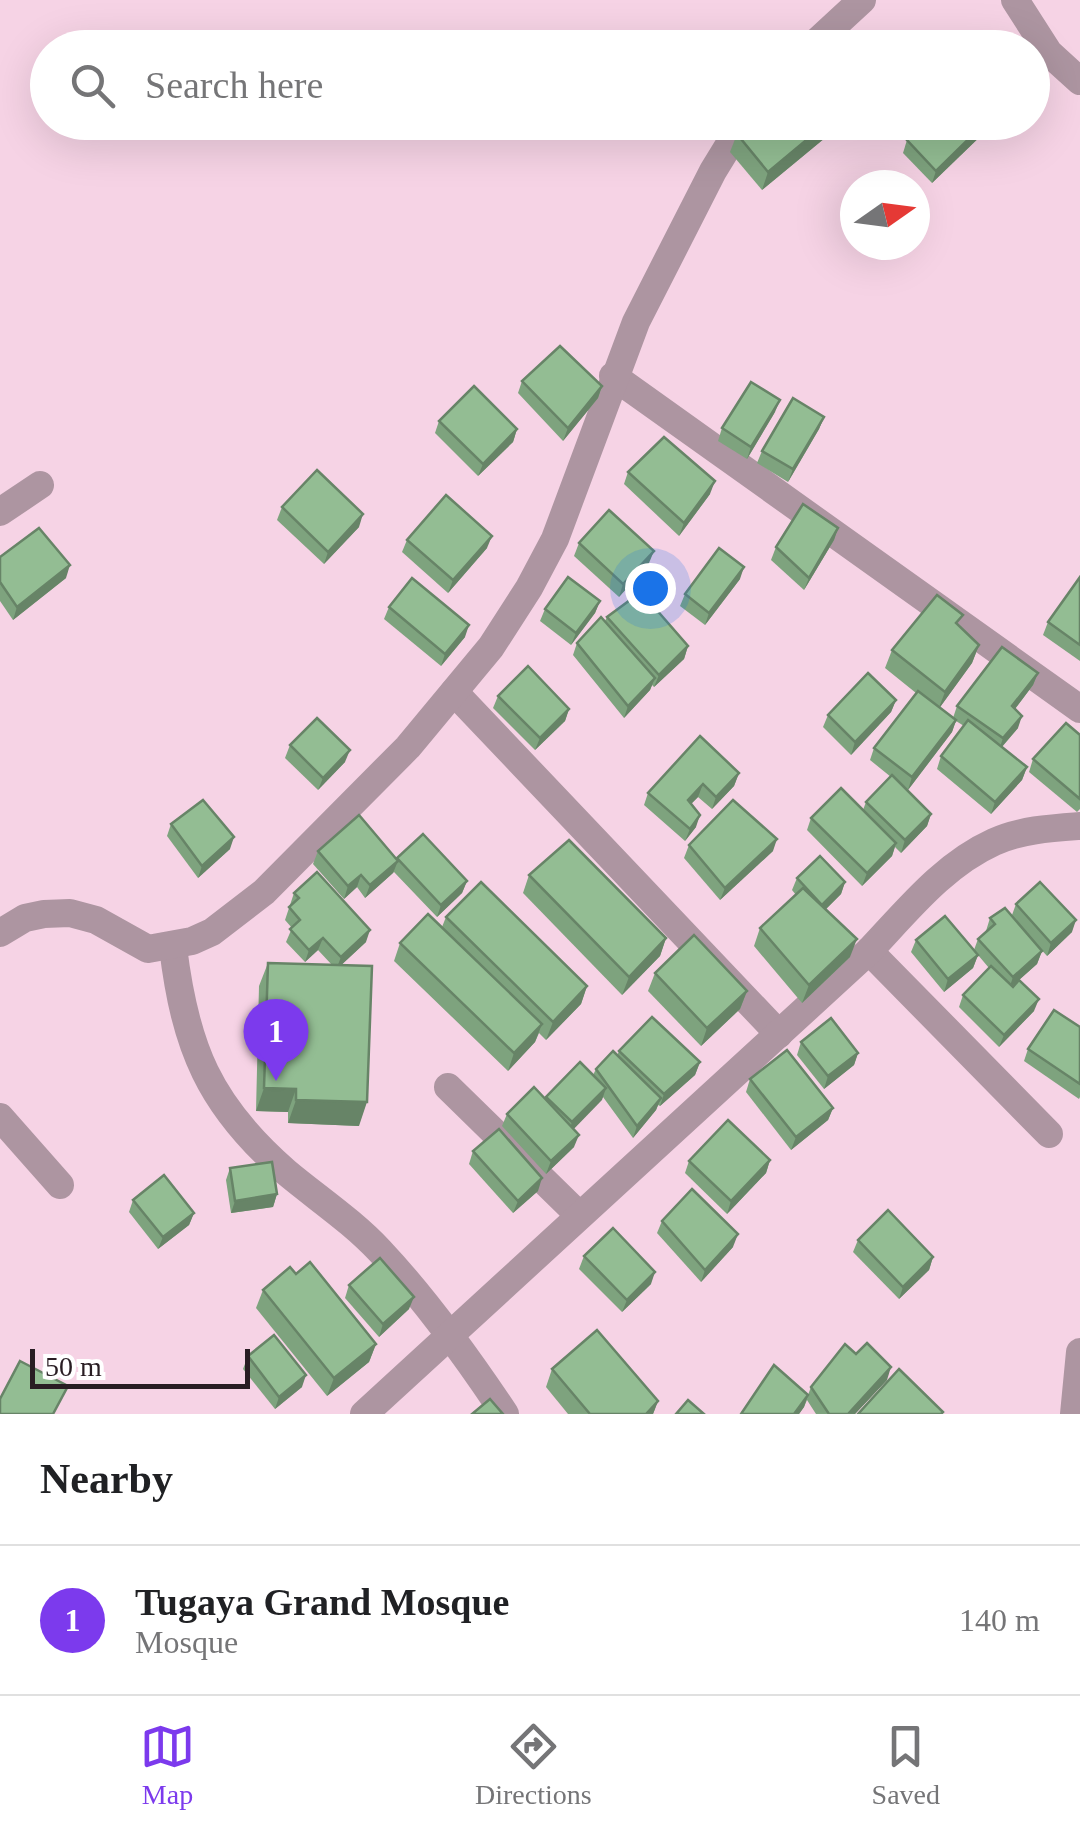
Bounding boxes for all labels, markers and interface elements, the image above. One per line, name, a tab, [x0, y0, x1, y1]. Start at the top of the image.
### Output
search box	[30, 30, 1050, 140]
icon: search	[65, 58, 120, 113]
text: Search here	[145, 64, 323, 106]
north arrow	[840, 170, 930, 260]
your location	[625, 563, 676, 614]
pin: 1	[244, 998, 308, 1081]
scale bar	[30, 1344, 250, 1388]
text: 50 m	[45, 1351, 102, 1382]
text: Nearby	[40, 1456, 173, 1502]
text: Tugaya Grand Mosque	[135, 1581, 509, 1623]
text: 1	[65, 1602, 81, 1638]
text: 140 m	[959, 1602, 1040, 1638]
text: Mosque	[135, 1624, 238, 1660]
tab: Map	[140, 1719, 195, 1811]
tab: Directions	[475, 1719, 592, 1811]
tab: Saved	[872, 1719, 940, 1811]

